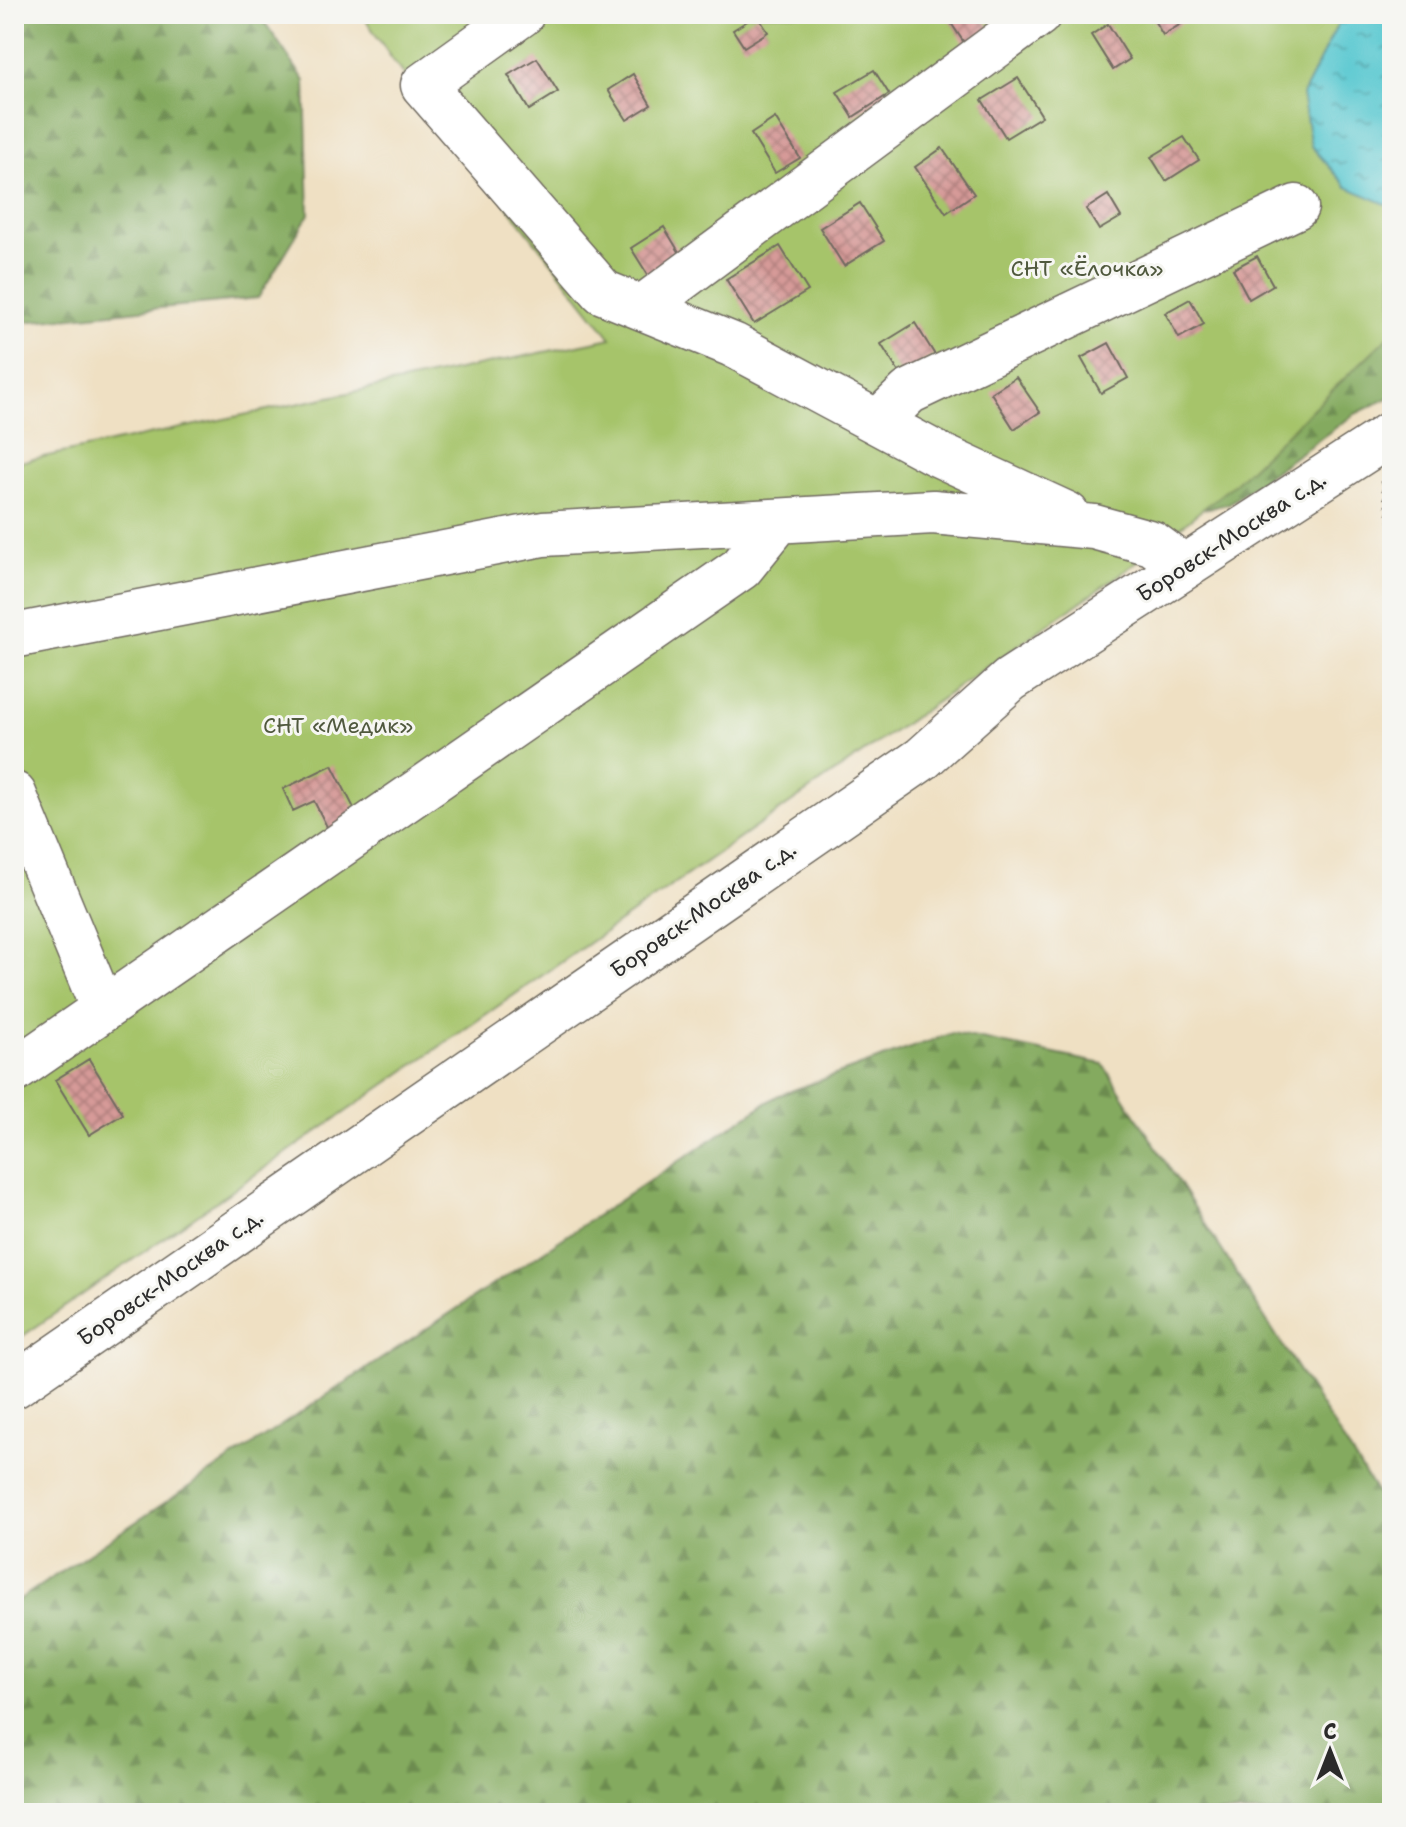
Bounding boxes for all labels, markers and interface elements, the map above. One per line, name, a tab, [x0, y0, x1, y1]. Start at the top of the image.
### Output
park label: СНТ «Ёлочка»	[1011, 254, 1163, 283]
street label: Боровск-Москва с.д.	[1131, 464, 1332, 609]
park label: СНТ «Медик»	[263, 711, 413, 740]
street label: Боровск-Москва с.д.	[605, 834, 802, 984]
street label: Боровск-Москва с.д.	[72, 1202, 269, 1352]
north arrow	[1290, 1711, 1370, 1791]
text: С	[1323, 1717, 1337, 1746]

